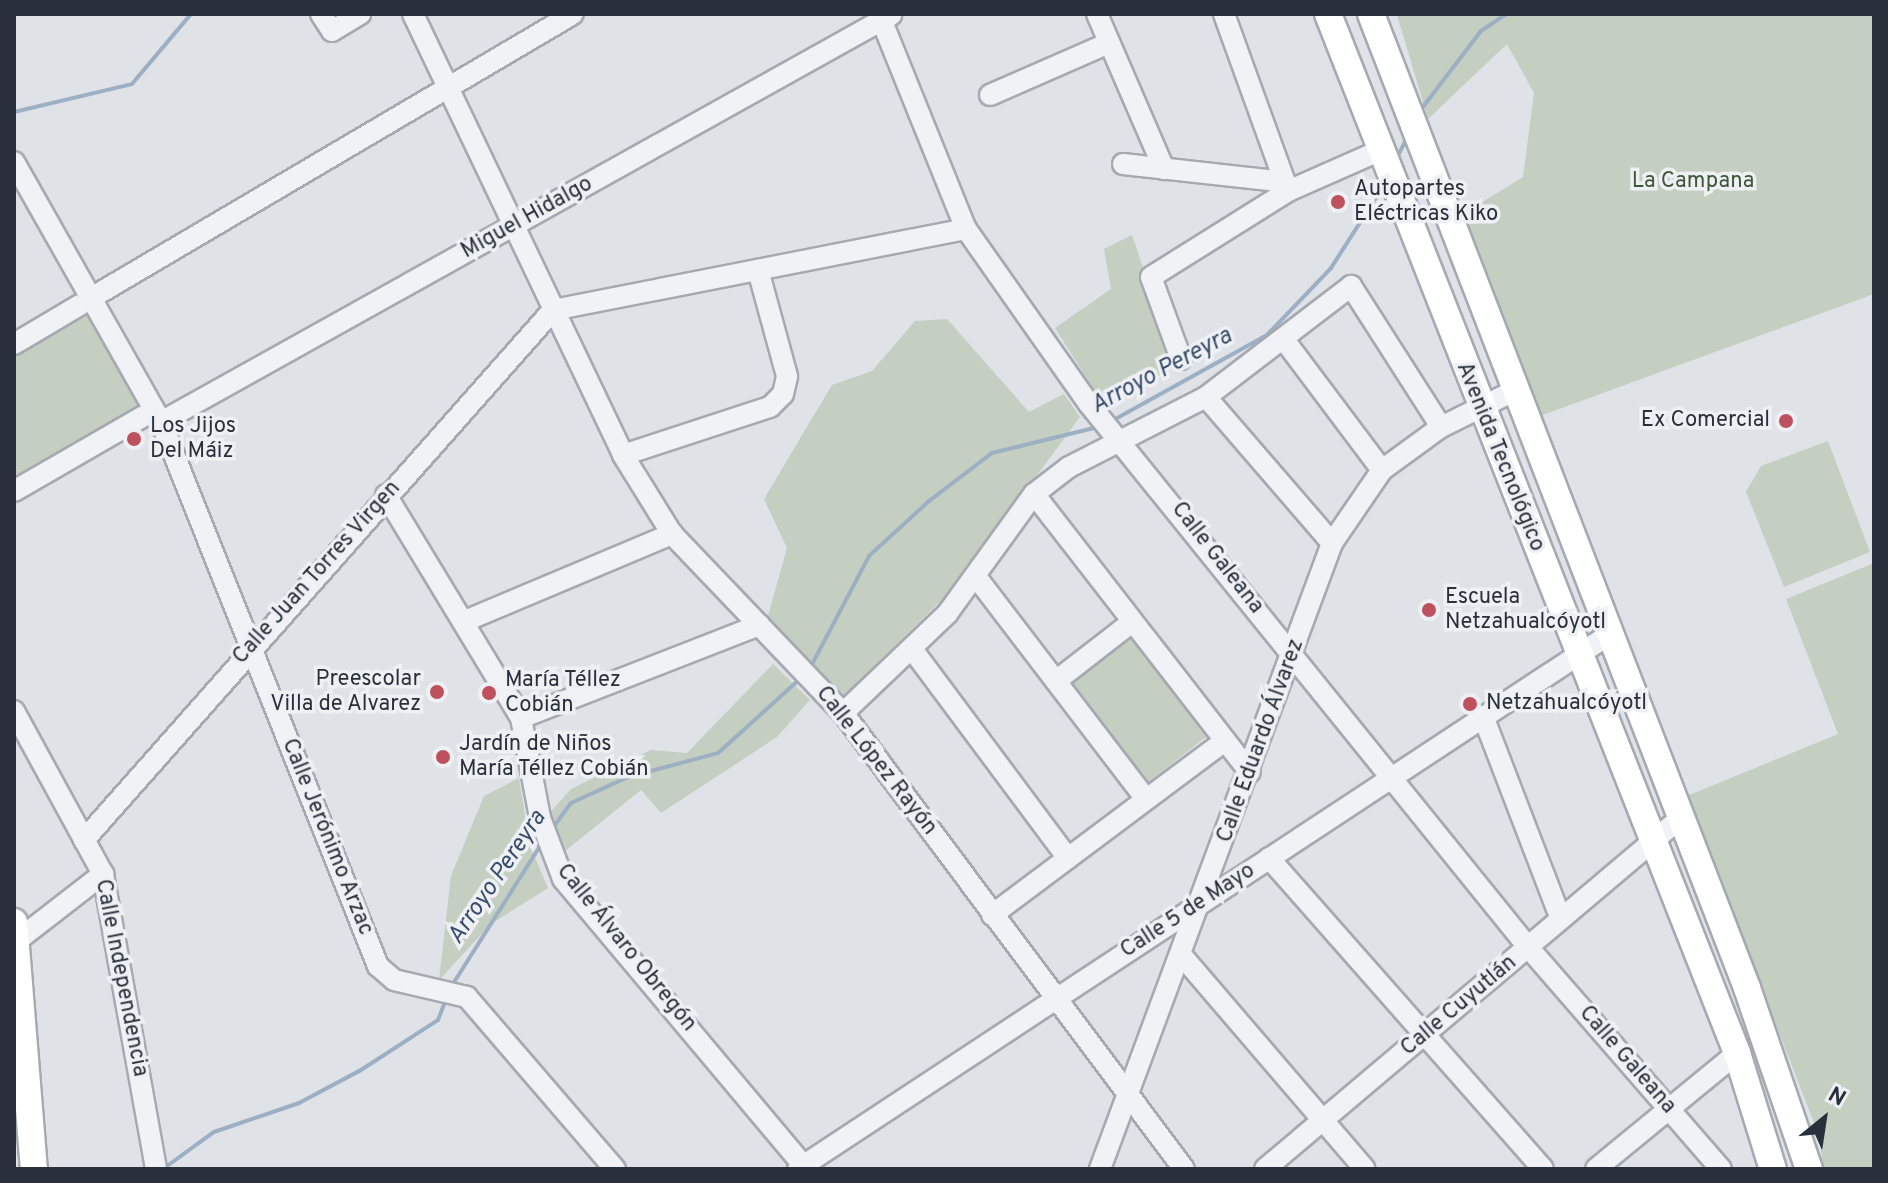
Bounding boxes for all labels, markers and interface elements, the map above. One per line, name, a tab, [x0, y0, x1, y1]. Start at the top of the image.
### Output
park label: La Campana	[1632, 169, 1754, 195]
street label: Miguel Hidalgo	[457, 171, 597, 265]
place label: Autopartes Eléctricas Kiko	[1354, 176, 1498, 228]
marker: Autopartes Eléctricas Kiko	[1329, 193, 1347, 211]
water label: Arroyo Pereyra	[1087, 323, 1237, 421]
street label: Avenida Tecnológico	[1450, 358, 1550, 556]
place label: Ex Comercial	[1641, 408, 1770, 434]
marker: Ex Comercial	[1777, 412, 1795, 430]
place label: Los Jijos Del Máiz	[150, 413, 236, 464]
marker: Los Jijos Del Máiz	[125, 430, 143, 448]
street label: Calle Juan Torres Virgen	[227, 475, 407, 671]
street label: Calle Galeana	[1165, 497, 1269, 619]
place label: Escuela Netzahualcóyotl	[1445, 584, 1606, 636]
marker: Escuela Netzahualcóyotl	[1420, 601, 1438, 619]
street label: Calle Eduardo Álvarez	[1212, 635, 1310, 847]
place label: Preescolar Villa de Alvarez	[269, 666, 421, 718]
place label: María Téllez Cobián	[505, 667, 622, 718]
street label: Calle López Rayón	[810, 681, 942, 841]
marker: Preescolar Villa de Alvarez	[428, 683, 446, 701]
marker: María Téllez Cobián	[480, 684, 498, 702]
place label: Netzahualcóyotl	[1486, 691, 1647, 717]
marker: Netzahualcóyotl	[1461, 695, 1479, 713]
place label: Jardín de Niños María Téllez Cobián	[459, 731, 649, 782]
street label: Calle Jerónimo Arzac	[275, 735, 379, 939]
marker: Jardín de Niños María Téllez Cobián	[434, 748, 452, 766]
water label: Arroyo Pereyra	[443, 805, 553, 951]
street label: Calle 5 de Mayo	[1116, 858, 1260, 964]
street label: Calle Álvaro Obregón	[550, 859, 702, 1037]
street label: Calle Independencia	[89, 877, 153, 1079]
street label: Calle Cuyutlán	[1396, 950, 1522, 1062]
street label: Calle Galeana	[1573, 1001, 1681, 1119]
north arrow	[1784, 1079, 1864, 1159]
text: N	[1823, 1082, 1850, 1113]

